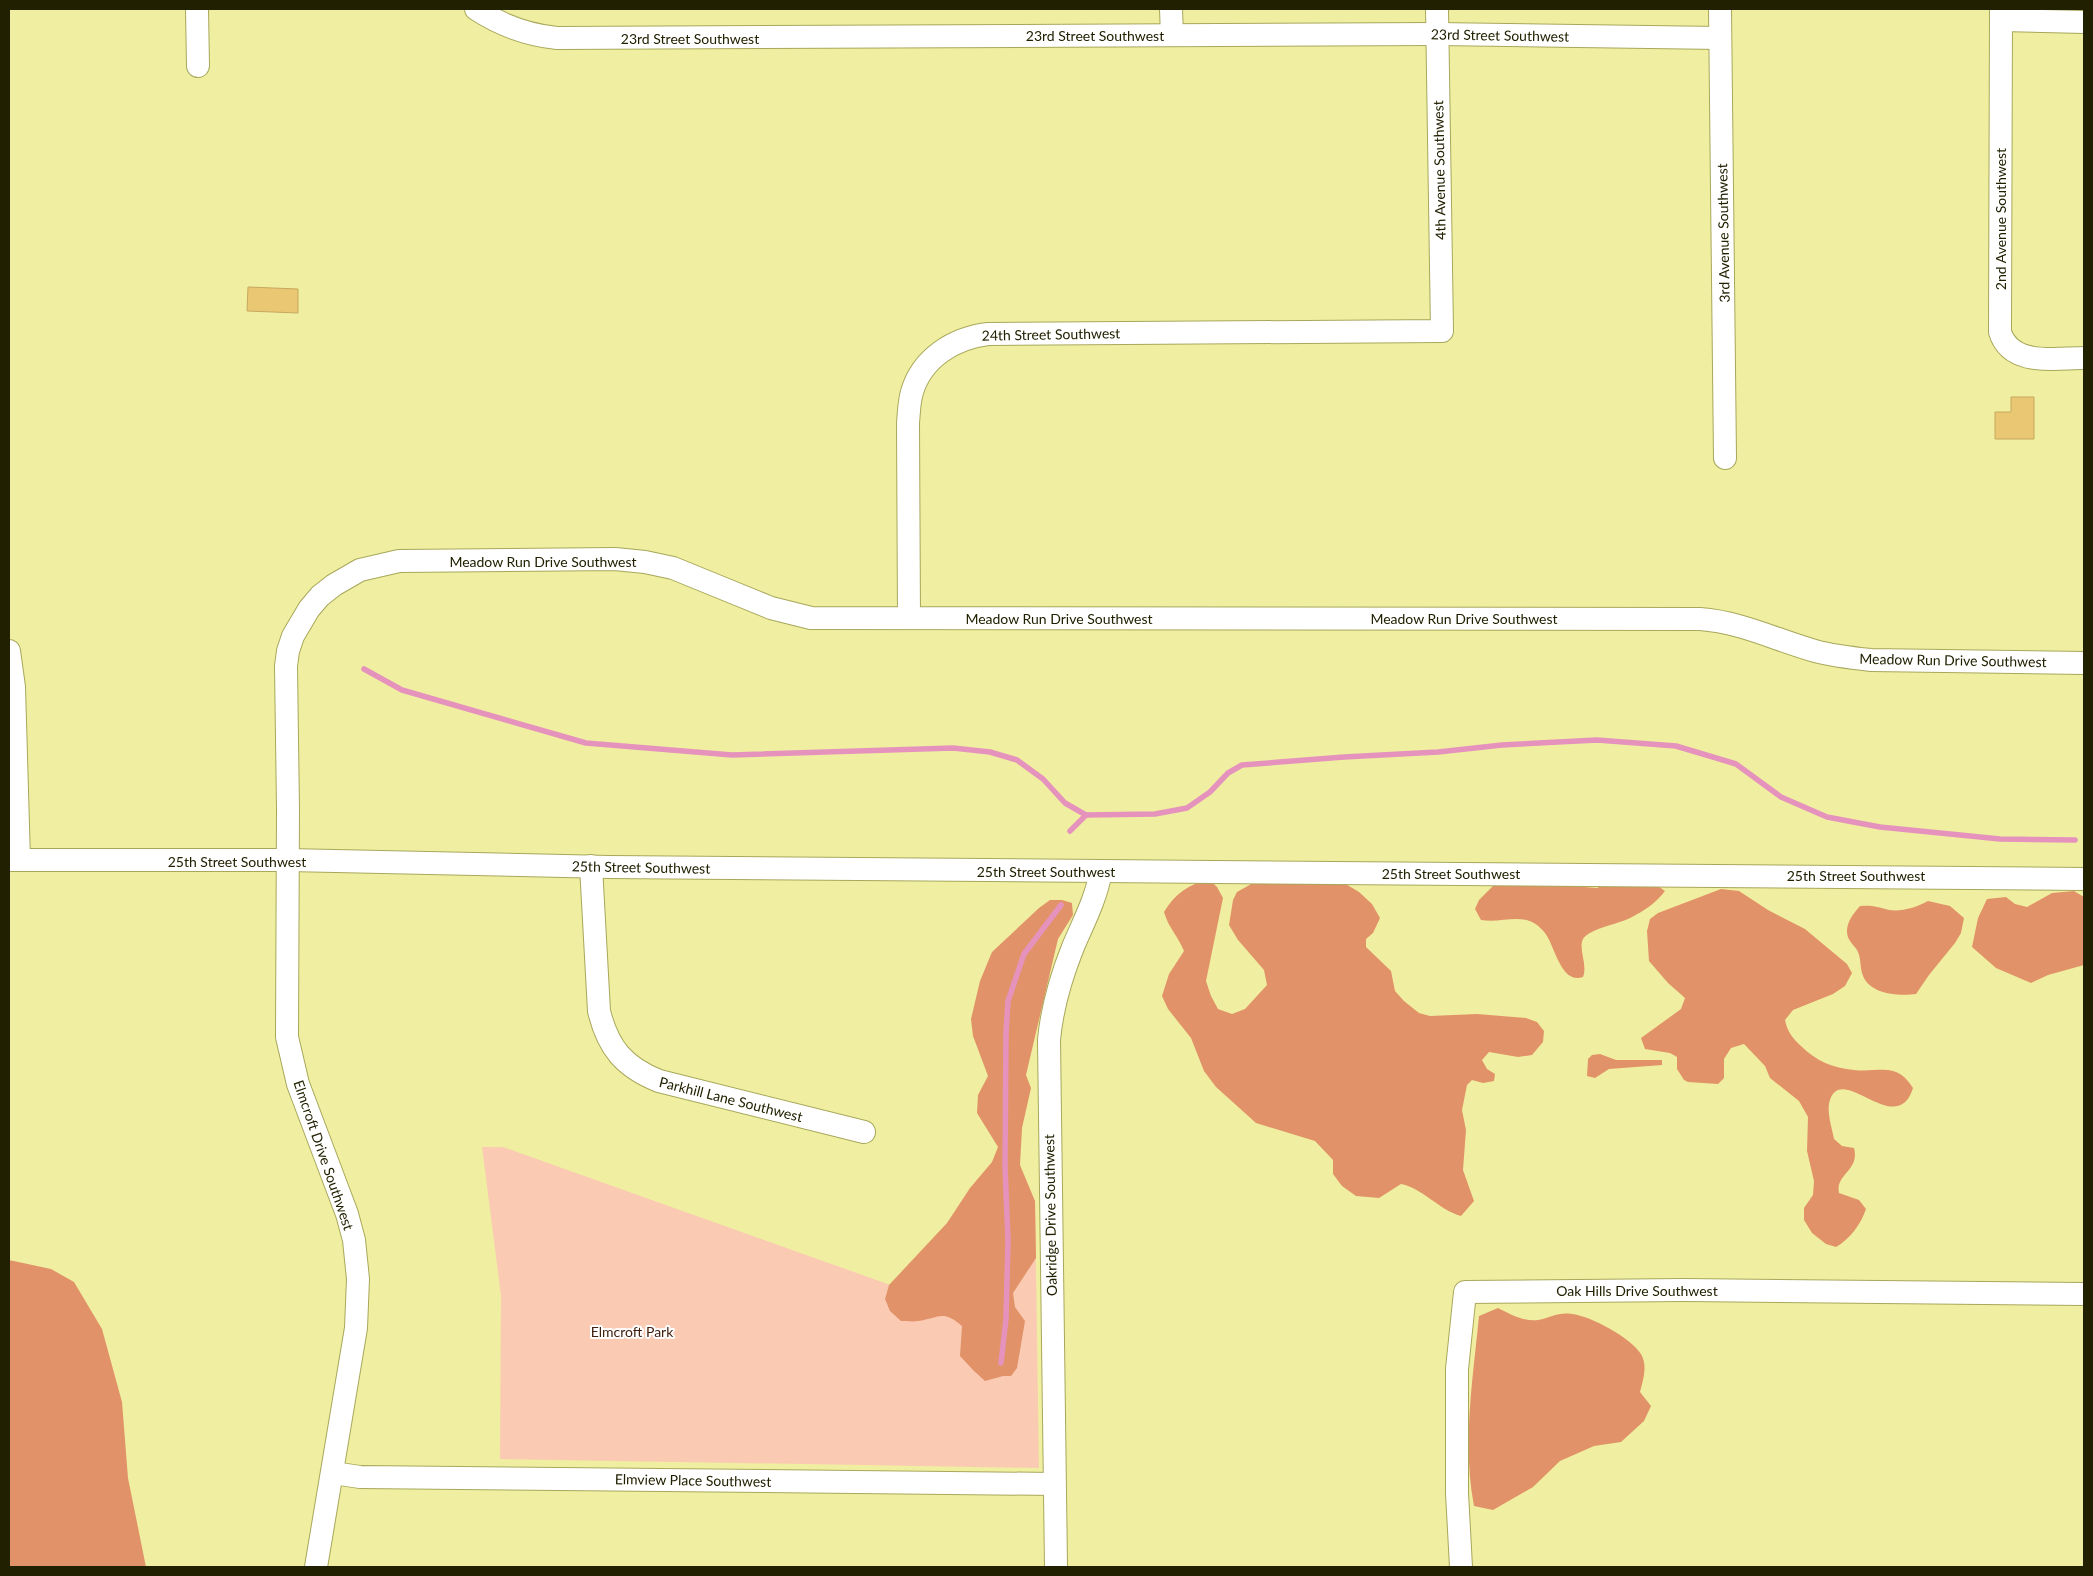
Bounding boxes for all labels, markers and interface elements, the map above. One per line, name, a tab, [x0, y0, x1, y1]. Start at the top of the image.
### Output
street label: 23rd Street Southwest	[1431, 25, 1569, 45]
street label: 23rd Street Southwest	[1026, 27, 1164, 44]
street label: 23rd Street Southwest	[621, 30, 759, 47]
street label: 4th Avenue Southwest	[1429, 100, 1449, 240]
street label: 2nd Avenue Southwest	[1992, 148, 2009, 290]
street label: 3rd Avenue Southwest	[1713, 163, 1733, 303]
street label: 24th Street Southwest	[982, 324, 1120, 344]
street label: Meadow Run Drive Southwest	[449, 553, 637, 570]
street label: Meadow Run Drive Southwest	[965, 610, 1153, 627]
street label: Meadow Run Drive Southwest	[1370, 610, 1558, 627]
street label: Meadow Run Drive Southwest	[1859, 650, 2047, 670]
street label: 25th Street Southwest	[168, 853, 306, 870]
street label: 25th Street Southwest	[572, 857, 710, 877]
street label: 25th Street Southwest	[977, 863, 1115, 880]
street label: 25th Street Southwest	[1382, 865, 1520, 882]
street label: 25th Street Southwest	[1787, 867, 1925, 884]
street label: Parkhill Lane Southwest	[658, 1073, 804, 1125]
street label: Elmcroft Drive Southwest	[290, 1078, 358, 1232]
street label: Oakridge Drive Southwest	[1040, 1134, 1060, 1296]
street label: Oak Hills Drive Southwest	[1556, 1282, 1718, 1299]
park label: Elmcroft Park	[591, 1323, 674, 1340]
street label: Elmview Place Southwest	[615, 1470, 771, 1490]

